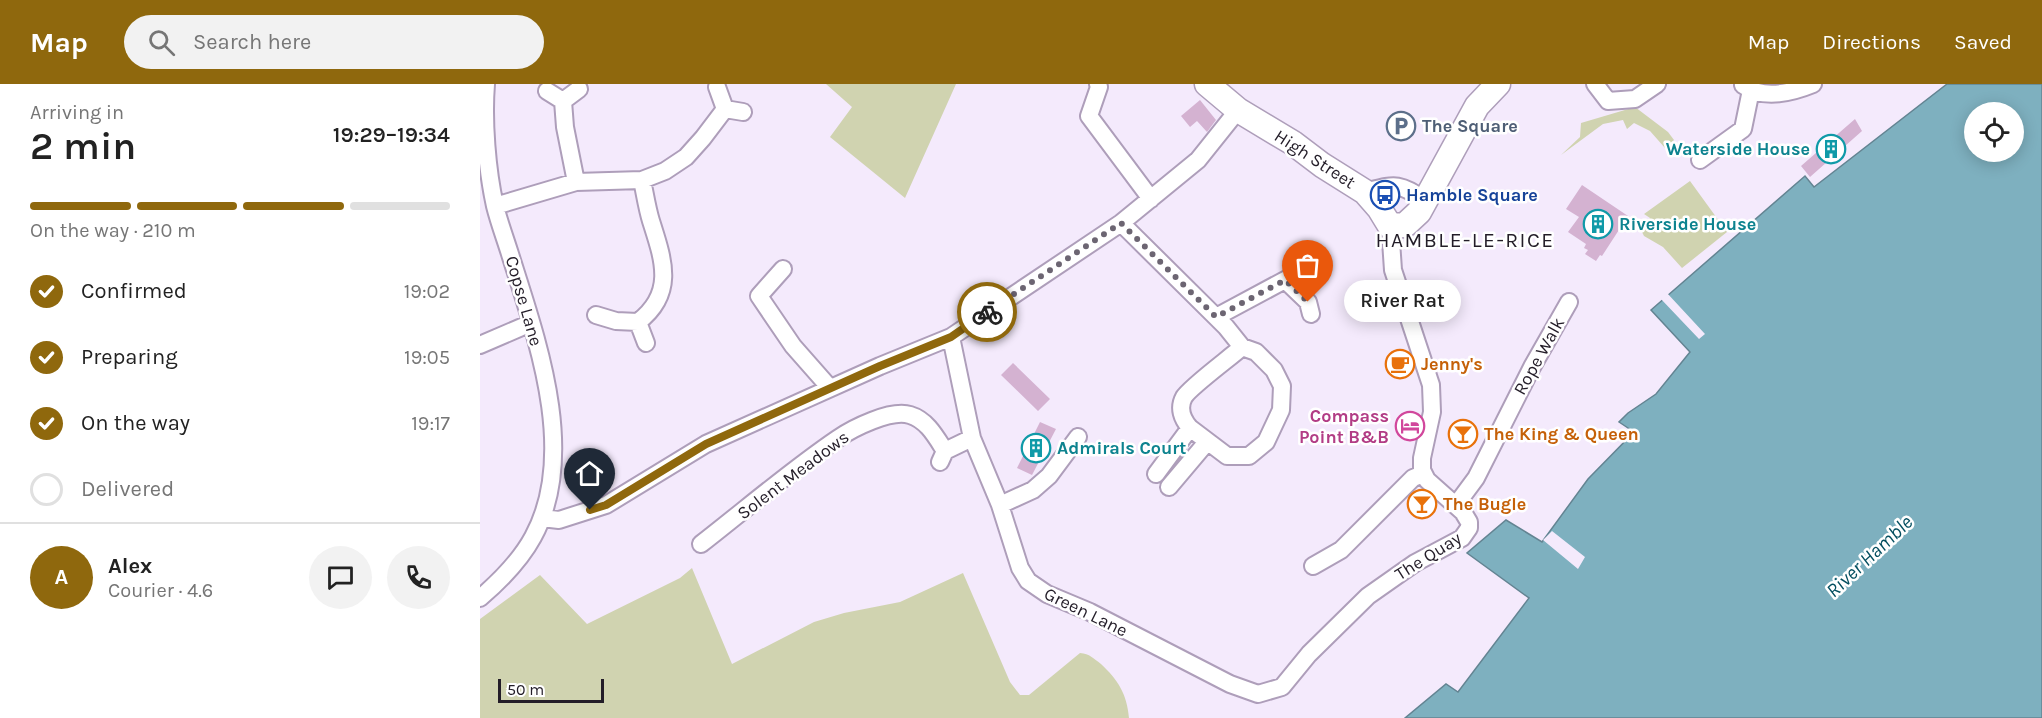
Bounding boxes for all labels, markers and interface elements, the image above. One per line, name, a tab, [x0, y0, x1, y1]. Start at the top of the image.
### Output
search box	[124, 15, 544, 69]
text: Map	[30, 26, 88, 59]
icon: search	[145, 26, 178, 59]
text: Search here	[193, 29, 311, 55]
text: Map	[1748, 30, 1789, 54]
text: Directions	[1822, 30, 1921, 54]
text: Saved	[1954, 30, 2012, 54]
text: Arriving in	[30, 101, 124, 124]
map controls	[1964, 102, 2024, 162]
button: locate	[1964, 102, 2024, 162]
parking icon: The Square	[1385, 110, 1417, 142]
place label: The Square	[1422, 115, 1518, 137]
text: 19:29–19:34	[333, 122, 450, 148]
text: 2 min	[30, 123, 136, 169]
street label: High Street	[1270, 125, 1360, 193]
building icon: Waterside House	[1815, 133, 1847, 165]
place label: Waterside House	[1666, 138, 1810, 160]
bus stop icon: Hamble Square	[1369, 179, 1401, 211]
place label: Hamble Square	[1406, 184, 1538, 206]
building icon: Riverside House	[1582, 208, 1614, 240]
place label: Riverside House	[1619, 213, 1756, 235]
text: On the way · 210 m	[30, 219, 196, 242]
district label: HAMBLE-LE-RICE	[1375, 228, 1555, 252]
pin	[1282, 240, 1333, 302]
icon: bag	[1291, 249, 1324, 282]
street label: Copse Lane	[501, 253, 547, 349]
icon: check	[30, 275, 63, 308]
text: Confirmed	[81, 278, 187, 304]
text: 19:02	[404, 280, 450, 303]
callout: River Rat	[1344, 281, 1461, 323]
courier	[957, 282, 1017, 342]
text: River Rat	[1360, 289, 1445, 312]
icon: bike	[971, 296, 1004, 329]
street label: Rope Walk	[1509, 313, 1569, 399]
icon: check	[30, 341, 63, 374]
text: Preparing	[81, 344, 178, 370]
text: 19:05	[404, 346, 450, 369]
cafe icon: Jenny's	[1384, 348, 1416, 380]
place label: Jenny's	[1421, 353, 1483, 375]
place label: Compass Point B&B	[1299, 405, 1389, 448]
icon: check	[30, 407, 63, 440]
text: On the way	[81, 410, 190, 436]
hotel icon: Compass Point B&B	[1394, 410, 1426, 442]
text: 19:17	[411, 412, 450, 435]
bar icon: The King & Queen	[1447, 418, 1479, 450]
place label: The King & Queen	[1484, 423, 1639, 445]
street label: Solent Meadows	[733, 426, 853, 524]
building icon: Admirals Court	[1020, 432, 1052, 464]
place label: Admirals Court	[1057, 437, 1186, 459]
pin	[564, 448, 615, 510]
icon: home	[573, 457, 606, 490]
text: Delivered	[81, 476, 174, 502]
bar icon: The Bugle	[1406, 488, 1438, 520]
place label: The Bugle	[1443, 493, 1526, 515]
water label: River Hamble	[1821, 511, 1917, 602]
street label: The Quay	[1391, 527, 1466, 585]
button: chat	[309, 546, 372, 609]
button: phone	[387, 546, 450, 609]
text: Alex	[108, 553, 152, 579]
text: A	[55, 564, 68, 590]
text: Courier · 4.6	[108, 579, 213, 602]
street label: Green Lane	[1041, 582, 1131, 642]
scale bar	[498, 676, 604, 704]
text: 50 m	[507, 680, 544, 699]

